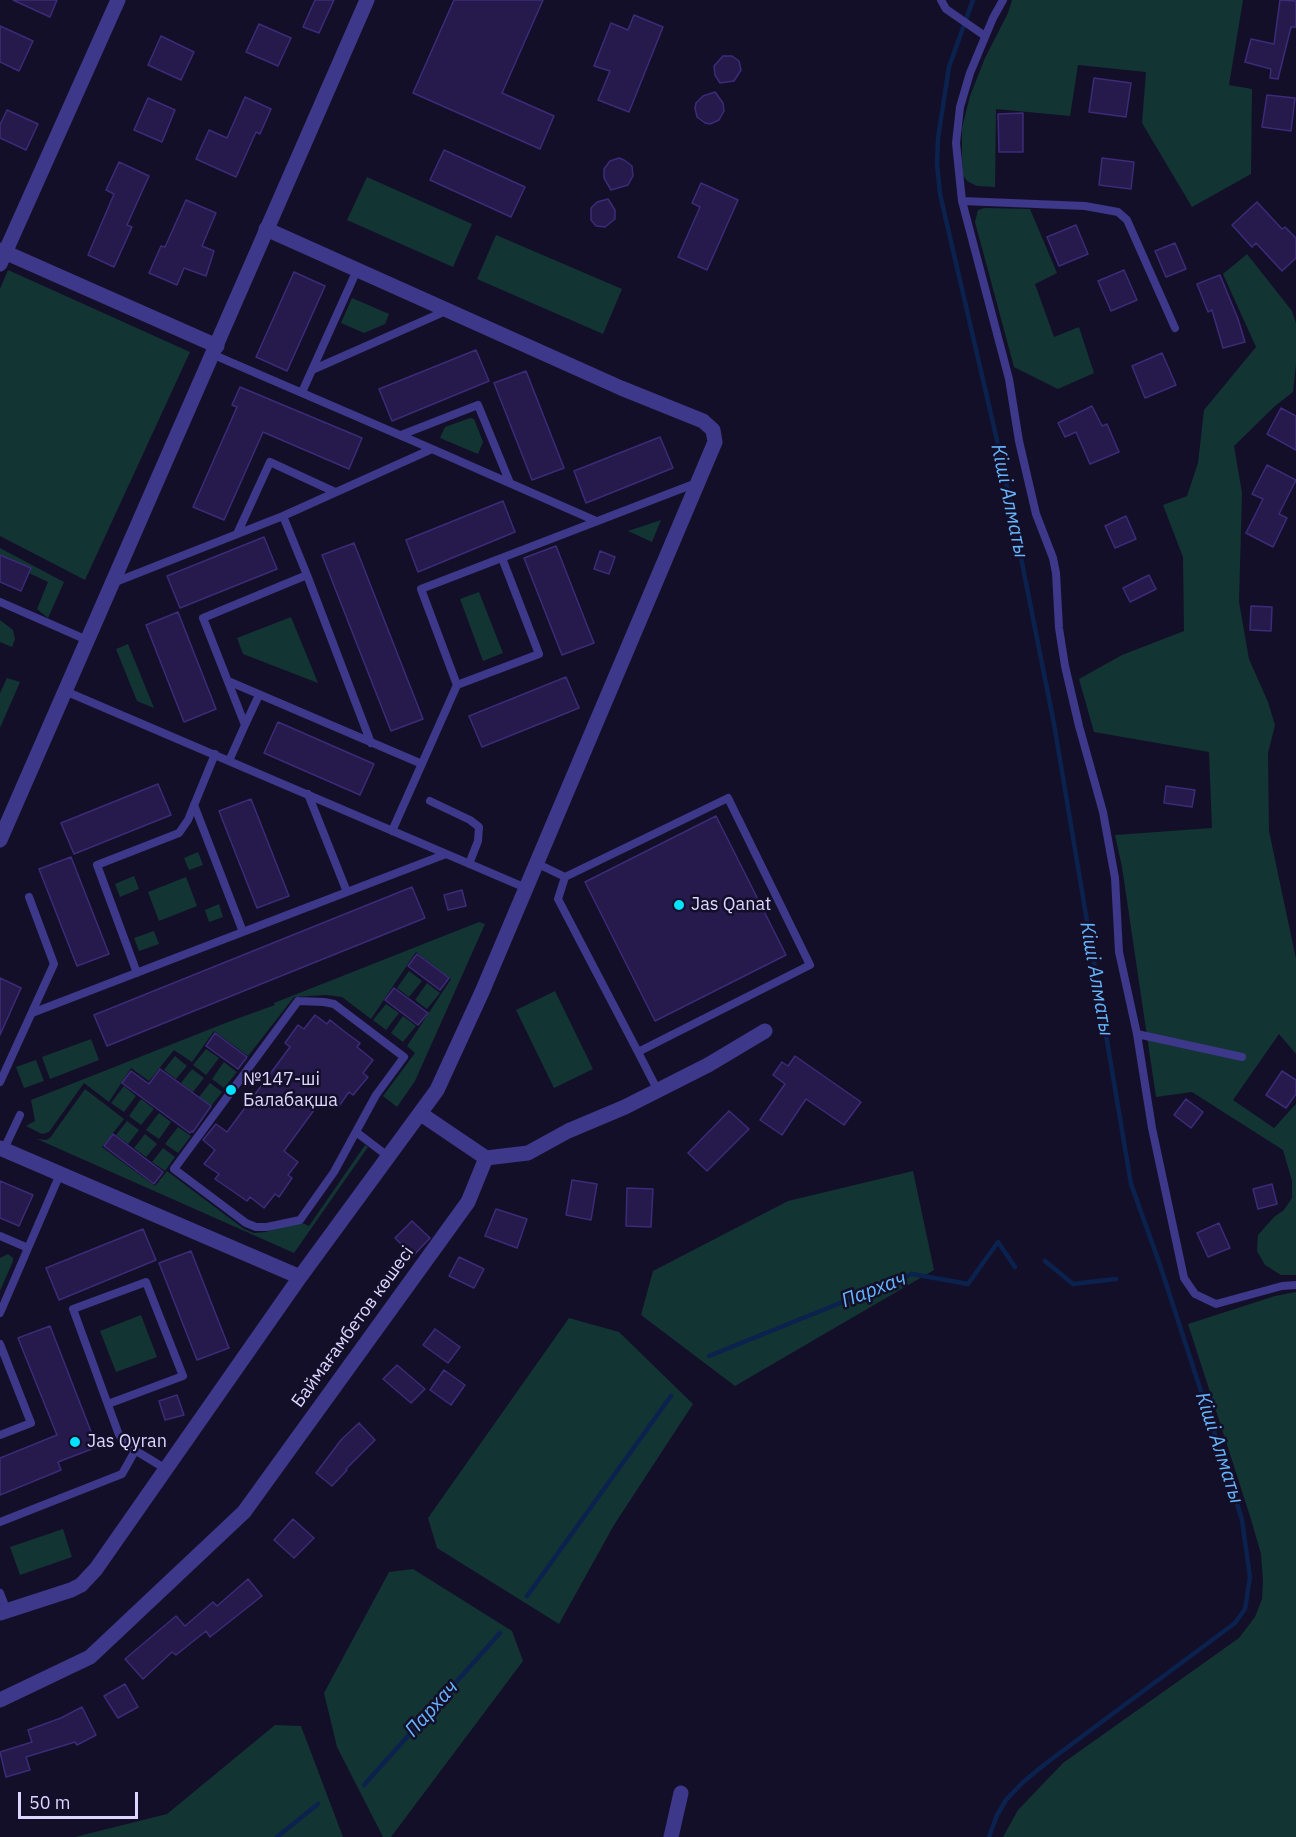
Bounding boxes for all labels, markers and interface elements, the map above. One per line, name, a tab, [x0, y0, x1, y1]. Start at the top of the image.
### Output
water label: Кіші Алматы	[985, 442, 1033, 560]
place label: Jas Qanat	[691, 894, 771, 916]
marker: Jas Qanat	[672, 898, 686, 912]
water label: Кіші Алматы	[1074, 920, 1118, 1038]
place label: №147-ші Балабақша	[243, 1069, 338, 1112]
marker: №147-ші Балабақша	[224, 1083, 238, 1097]
street label: Баймағамбетов көшесі	[287, 1242, 419, 1412]
water label: Пархач	[838, 1267, 910, 1313]
water label: Кіші Алматы	[1190, 1389, 1248, 1507]
place label: Jas Qyran	[87, 1431, 167, 1453]
marker: Jas Qyran	[68, 1435, 82, 1449]
water label: Пархач	[400, 1676, 464, 1742]
scale bar	[21, 1780, 141, 1818]
text: 50 m	[29, 1791, 71, 1814]

